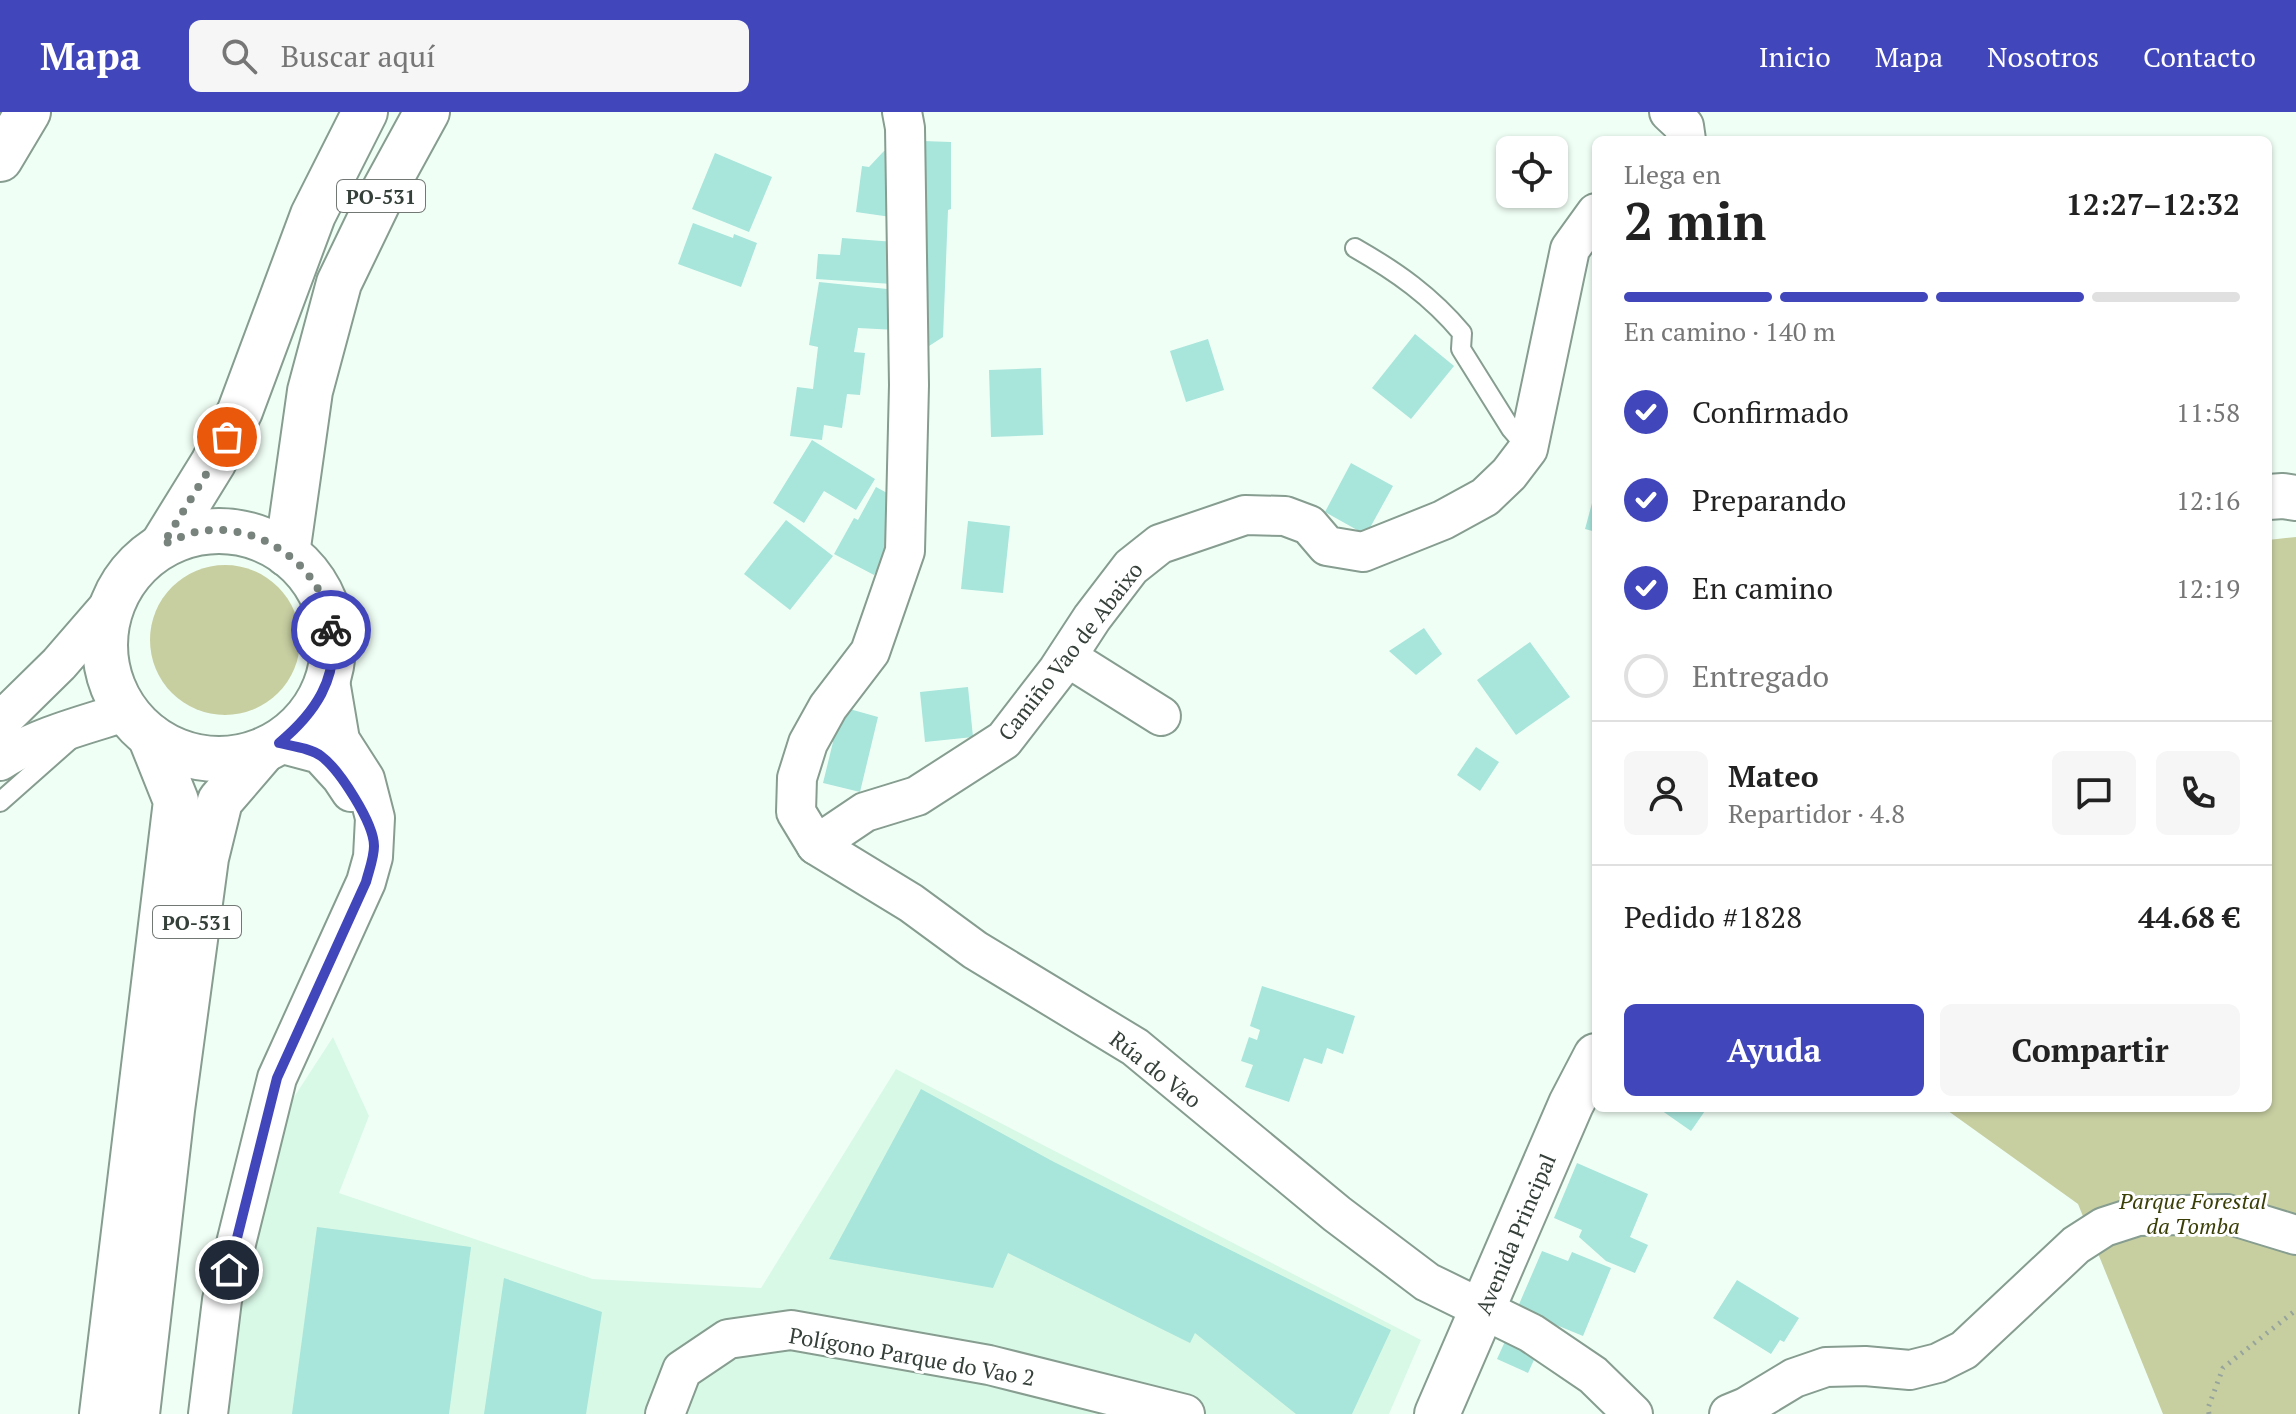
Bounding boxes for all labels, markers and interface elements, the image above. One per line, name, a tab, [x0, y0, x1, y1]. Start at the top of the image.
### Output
search box	[189, 20, 749, 92]
text: Mapa	[40, 31, 141, 81]
icon: search	[217, 34, 261, 78]
text: Buscar aquí	[281, 36, 435, 76]
text: Inicio	[1759, 38, 1831, 75]
text: Mapa	[1875, 38, 1943, 75]
text: Nosotros	[1987, 38, 2099, 75]
text: Contacto	[2143, 38, 2256, 75]
map controls	[1496, 136, 1568, 208]
button: locate	[1496, 136, 1568, 208]
text: Llega en	[1624, 157, 1721, 191]
road number: PO-531	[337, 180, 425, 212]
text: 12:27–12:32	[2066, 184, 2240, 224]
text: 2 min	[1624, 186, 1766, 255]
text: En camino · 140 m	[1624, 314, 1835, 348]
icon: check	[1624, 390, 1668, 434]
text: Confirmado	[1692, 392, 1849, 432]
text: 11:58	[2176, 395, 2240, 429]
pin	[193, 403, 261, 471]
icon: bag	[205, 415, 249, 459]
icon: check	[1624, 478, 1668, 522]
text: Preparando	[1692, 480, 1846, 520]
text: 12:16	[2176, 483, 2240, 517]
street label: Camiño Vao de Abaixo	[991, 556, 1149, 746]
icon: check	[1624, 566, 1668, 610]
text: En camino	[1692, 568, 1833, 608]
text: 12:19	[2176, 571, 2240, 605]
courier	[291, 590, 371, 670]
icon: bike	[309, 608, 353, 652]
text: Entregado	[1692, 656, 1829, 696]
button: person	[1624, 751, 1708, 835]
button: chat	[2052, 751, 2136, 835]
button: phone	[2156, 751, 2240, 835]
text: Mateo	[1728, 756, 1819, 796]
text: Repartidor · 4.8	[1728, 796, 1905, 830]
text: Pedido #1828	[1624, 897, 1802, 937]
text: 44.68 €	[2138, 897, 2240, 937]
road number: PO-531	[153, 906, 241, 938]
button: Ayuda	[1624, 1004, 1924, 1096]
button: Compartir	[1940, 1004, 2240, 1096]
street label: Rúa do Vao	[1104, 1024, 1208, 1114]
street label: Avenida Principal	[1468, 1149, 1562, 1319]
park label: Parque Forestal da Tomba	[2118, 1186, 2267, 1240]
pin	[195, 1236, 263, 1304]
icon: home	[207, 1248, 251, 1292]
street label: Polígono Parque do Vao 2	[787, 1320, 1037, 1392]

